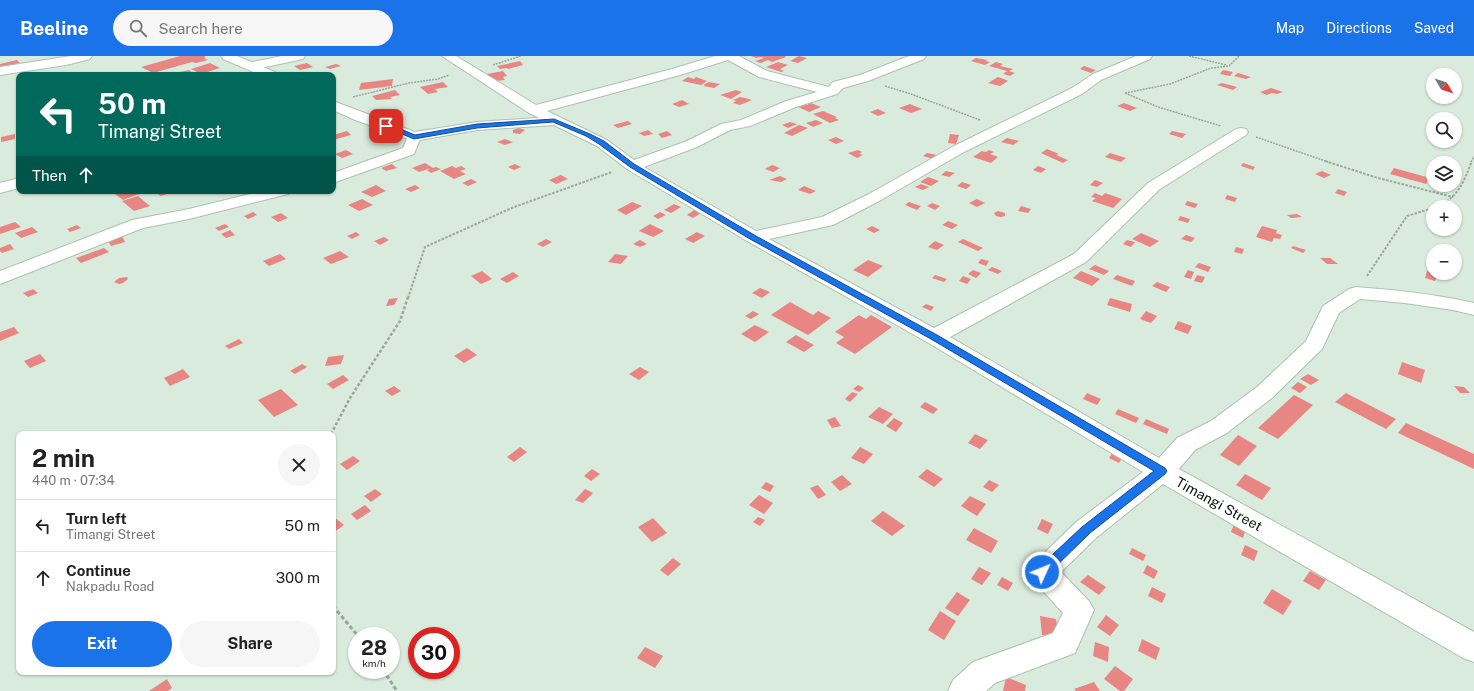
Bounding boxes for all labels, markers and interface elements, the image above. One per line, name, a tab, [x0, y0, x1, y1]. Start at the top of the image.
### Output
search box	[113, 10, 393, 46]
text: Beeline	[20, 17, 89, 39]
icon: search	[127, 17, 149, 39]
text: Search here	[159, 20, 243, 37]
text: Map	[1276, 20, 1304, 36]
text: Directions	[1326, 20, 1392, 36]
text: Saved	[1414, 20, 1454, 36]
north arrow	[1426, 68, 1462, 104]
map controls	[1426, 68, 1462, 280]
text: 50 m	[98, 87, 166, 120]
icon: left	[32, 88, 84, 140]
pin	[369, 109, 403, 143]
button: search	[1426, 112, 1462, 148]
icon: arrive	[375, 115, 397, 137]
text: Timangi Street	[98, 121, 222, 142]
button: layers	[1426, 156, 1462, 192]
icon: ahead	[75, 164, 97, 186]
text: Then	[32, 167, 67, 184]
button: +	[1426, 200, 1462, 236]
button: −	[1426, 244, 1462, 280]
text: 2 min	[32, 444, 95, 472]
button: close	[278, 444, 320, 486]
text: 440 m · 07:34	[32, 473, 115, 488]
street label: Timangi Street	[1173, 474, 1265, 534]
text: Turn left	[66, 510, 127, 527]
icon: left	[32, 515, 54, 537]
text: 50 m	[285, 517, 320, 534]
text: Timangi Street	[66, 527, 155, 542]
position arrow	[1021, 551, 1063, 593]
text: Continue	[66, 562, 131, 579]
icon: ahead	[32, 567, 54, 589]
text: 300 m	[276, 569, 320, 586]
text: Nakpadu Road	[66, 579, 154, 594]
button: Exit	[32, 621, 172, 667]
button: Share	[180, 621, 320, 667]
speed limit sign: 30	[408, 627, 460, 679]
text: 28	[361, 636, 387, 660]
text: km/h	[362, 657, 386, 669]

